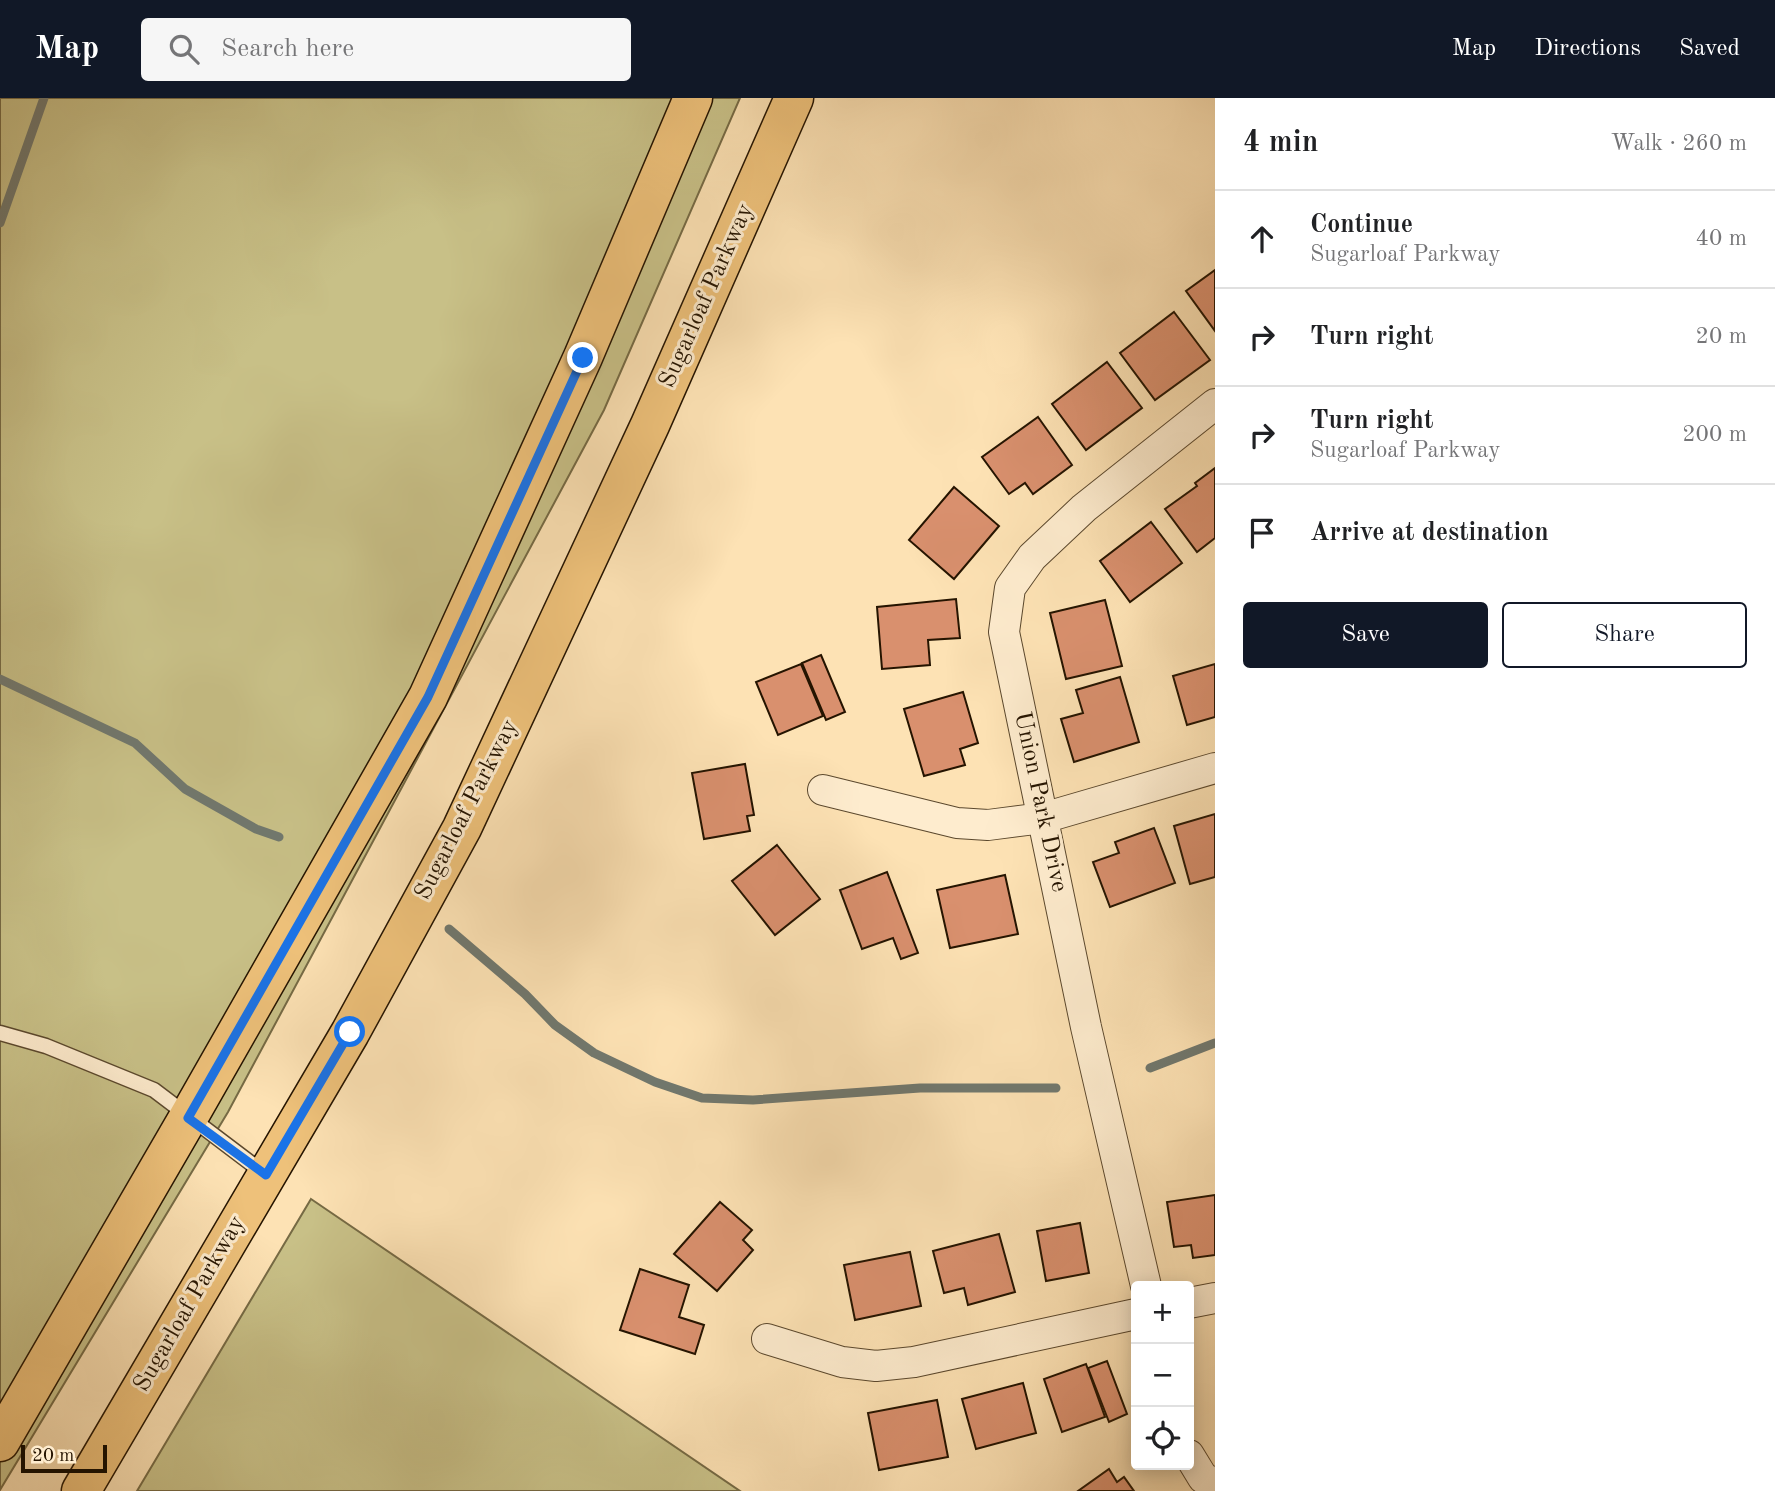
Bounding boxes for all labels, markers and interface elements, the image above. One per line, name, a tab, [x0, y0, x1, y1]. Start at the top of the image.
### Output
search box	[141, 18, 631, 81]
icon: search	[165, 30, 203, 68]
text: Map	[35, 33, 99, 66]
text: Search here	[221, 36, 354, 62]
text: Map	[1452, 37, 1496, 61]
text: Directions	[1534, 37, 1641, 61]
text: Saved	[1679, 37, 1740, 61]
text: 4 min	[1243, 128, 1318, 158]
text: Walk · 260 m	[1611, 132, 1747, 155]
street label: Sugarloaf Parkway	[656, 200, 758, 392]
text: Continue	[1310, 212, 1413, 238]
icon: ahead	[1243, 220, 1281, 258]
text: 40 m	[1696, 227, 1747, 250]
text: Sugarloaf Parkway	[1310, 243, 1500, 266]
icon: right	[1243, 318, 1281, 356]
text: Turn right	[1310, 324, 1433, 350]
text: 20 m	[1696, 325, 1747, 348]
route end	[567, 342, 598, 373]
text: Turn right	[1310, 408, 1433, 434]
icon: right	[1243, 416, 1281, 454]
text: 200 m	[1682, 423, 1747, 446]
text: Sugarloaf Parkway	[1310, 439, 1500, 462]
icon: arrive	[1243, 514, 1281, 552]
text: Arrive at destination	[1310, 520, 1549, 546]
button: Save	[1243, 602, 1488, 668]
button: Share	[1502, 602, 1747, 668]
street label: Union Park Drive	[1009, 710, 1071, 894]
street label: Sugarloaf Parkway	[411, 716, 523, 904]
route start	[334, 1016, 365, 1047]
street label: Sugarloaf Parkway	[130, 1212, 250, 1396]
map controls	[1131, 1281, 1194, 1470]
button: +	[1131, 1281, 1194, 1344]
button: −	[1131, 1344, 1194, 1407]
button: locate	[1131, 1407, 1194, 1470]
scale bar	[21, 1442, 107, 1474]
text: 20 m	[32, 1447, 74, 1466]

